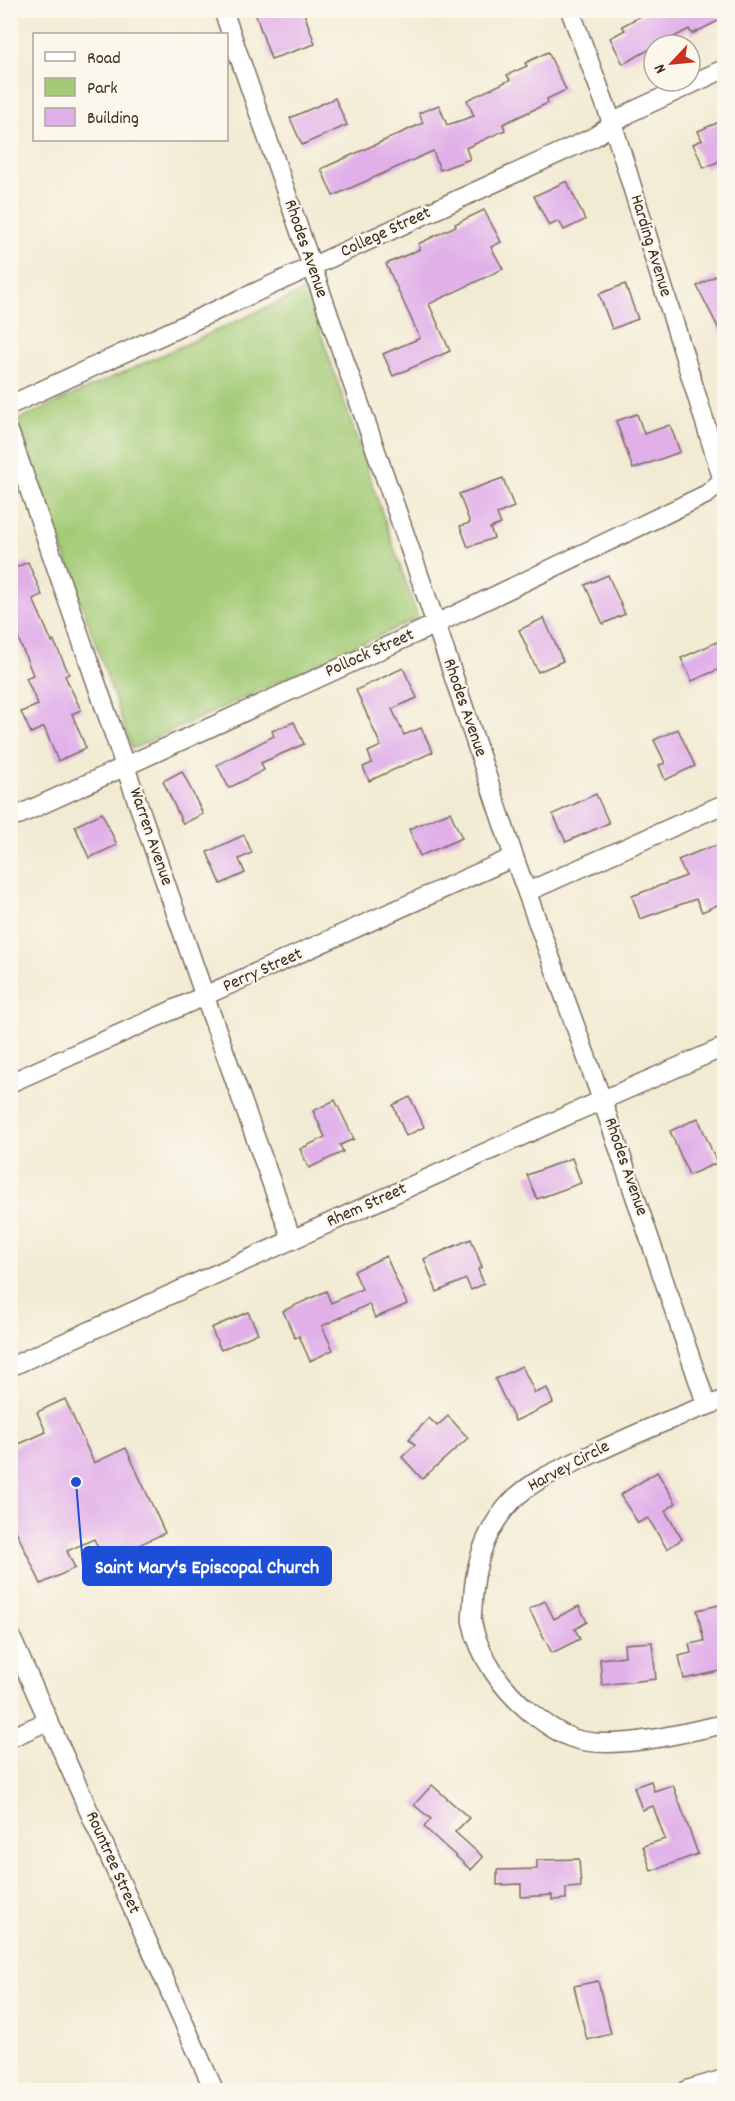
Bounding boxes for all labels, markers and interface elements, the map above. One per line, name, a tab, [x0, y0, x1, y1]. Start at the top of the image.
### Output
legend	[33, 33, 228, 141]
north arrow	[642, 33, 702, 93]
text: Road	[87, 47, 121, 72]
text: N	[649, 60, 673, 77]
text: Park	[87, 77, 118, 102]
text: Building	[87, 107, 139, 132]
street label: Harding Avenue	[623, 192, 677, 300]
street label: Rhodes Avenue	[277, 197, 334, 302]
street label: College Street	[337, 201, 436, 265]
street label: Pollock Street	[321, 623, 419, 685]
street label: Rhodes Avenue	[436, 656, 493, 761]
street label: Warren Avenue	[122, 785, 178, 889]
street label: Perry Street	[219, 942, 307, 1000]
street label: Rhodes Avenue	[597, 1115, 654, 1220]
street label: Rhem Street	[323, 1177, 411, 1235]
street label: Harvey Circle	[524, 1435, 614, 1499]
callout: Saint Mary's Episcopal Church	[83, 1547, 331, 1585]
text: Saint Mary's Episcopal Church	[95, 1555, 319, 1583]
street label: Rountree Street	[78, 1808, 146, 1919]

